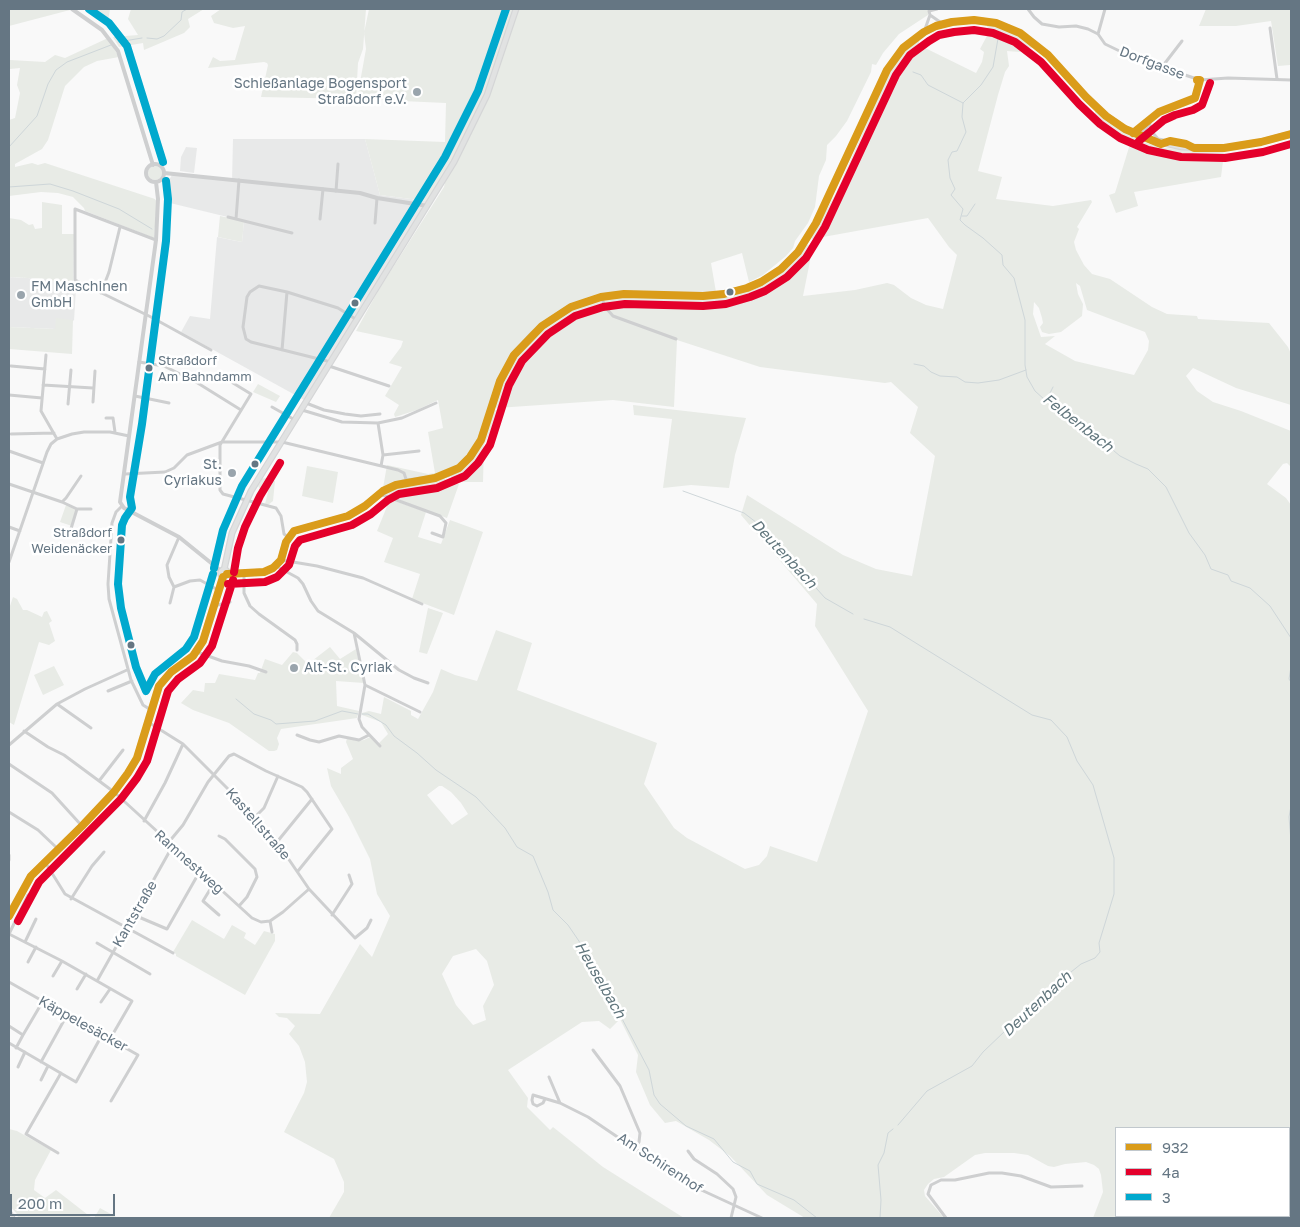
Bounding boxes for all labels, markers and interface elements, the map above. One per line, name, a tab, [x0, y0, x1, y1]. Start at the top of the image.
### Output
street label: Dorfgasse	[1117, 43, 1187, 83]
place label: Schießanlage Bogensport Straßdorf e.V.	[234, 76, 407, 108]
marker: Schießanlage Bogensport Straßdorf e.V.	[411, 86, 423, 98]
place label: FM Maschinen GmbH	[31, 279, 128, 312]
unlabelled marker	[725, 287, 735, 297]
marker: FM Maschinen GmbH	[15, 289, 27, 301]
unlabelled marker	[350, 298, 360, 308]
place label: Straßdorf Am Bahndamm	[158, 353, 252, 384]
marker: Straßdorf Am Bahndamm	[144, 363, 154, 373]
water label: Felbenbach	[1039, 390, 1117, 456]
place label: St. Cyriakus	[164, 457, 222, 490]
unlabelled marker	[250, 459, 260, 469]
marker: St. Cyriakus	[226, 467, 238, 479]
water label: Deutenbach	[748, 516, 820, 592]
place label: Straßdorf Weidenäcker	[31, 525, 112, 556]
marker: Straßdorf Weidenäcker	[116, 535, 126, 545]
unlabelled marker	[126, 640, 136, 650]
place label: Alt-St. Cyriak	[304, 660, 393, 676]
marker: Alt-St. Cyriak	[288, 662, 300, 674]
street label: Kastellstraße	[222, 785, 294, 863]
street label: Ramnestweg	[151, 826, 227, 898]
street label: Kantstraße	[109, 878, 161, 950]
water label: Heuselbach	[571, 938, 629, 1022]
water label: Deutenbach	[999, 968, 1075, 1040]
street label: Käppelesäcker	[35, 993, 131, 1055]
legend	[1115, 1127, 1290, 1217]
street label: Am Schirenhof	[614, 1129, 706, 1197]
text: 932	[1162, 1138, 1189, 1156]
text: 4a	[1162, 1163, 1180, 1181]
scale bar	[12, 1184, 118, 1216]
text: 3	[1162, 1188, 1171, 1206]
text: 200 m	[18, 1194, 62, 1212]

